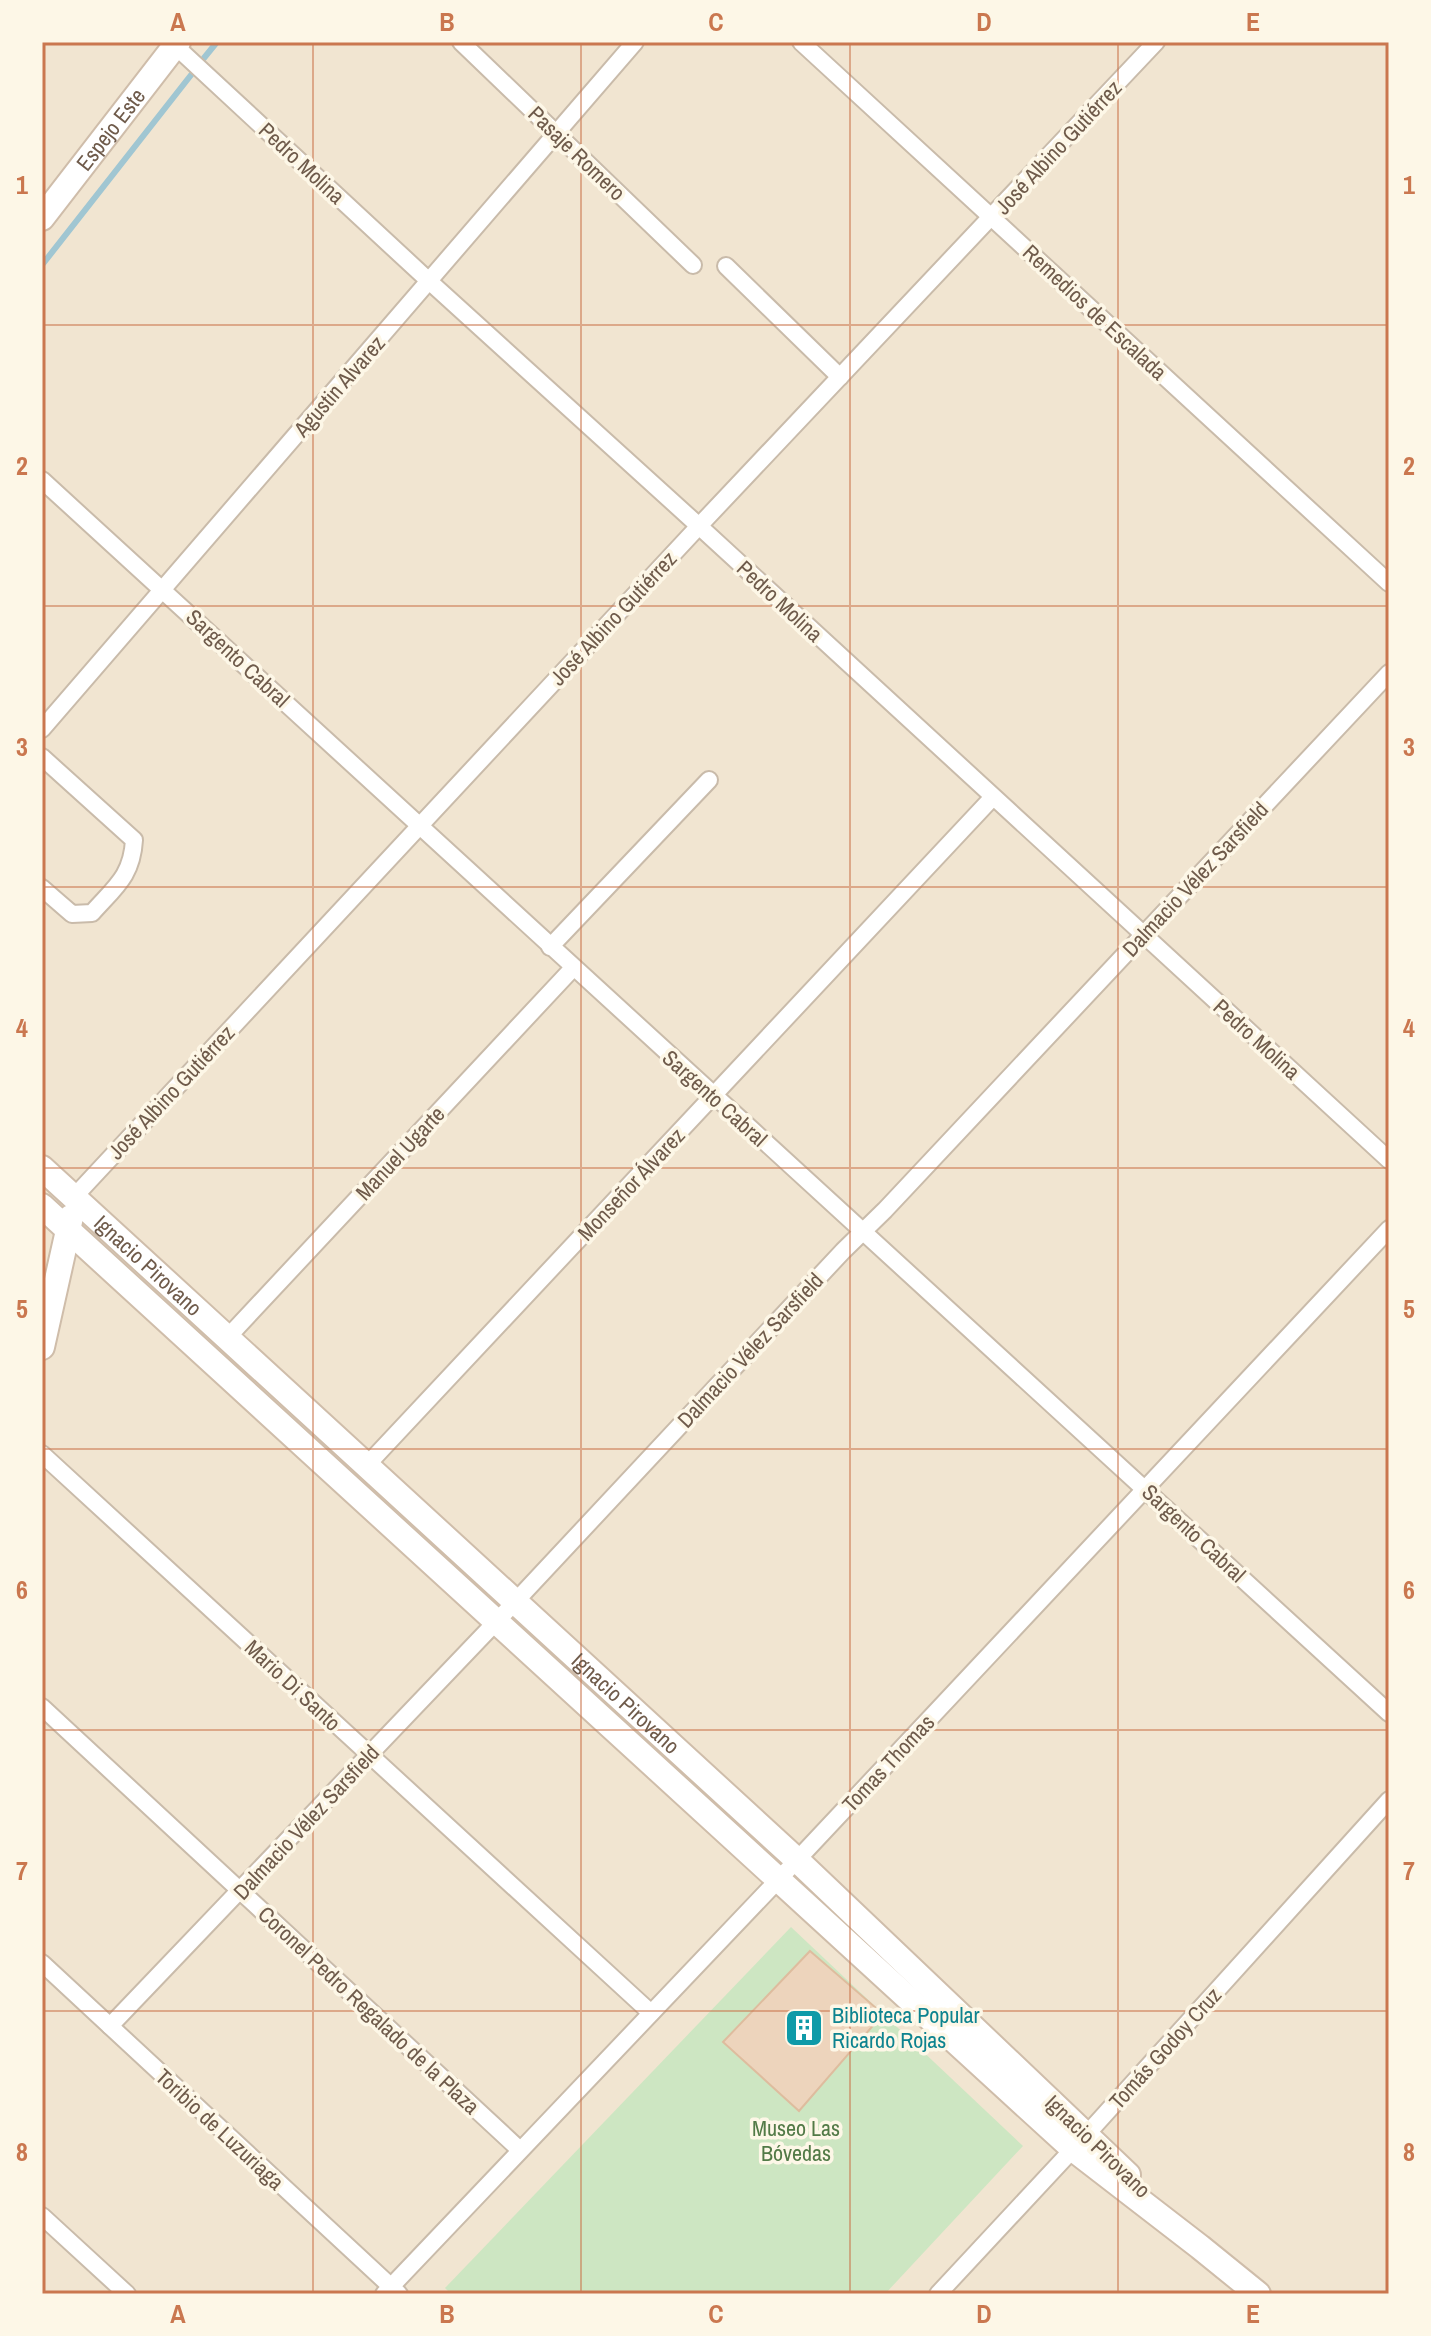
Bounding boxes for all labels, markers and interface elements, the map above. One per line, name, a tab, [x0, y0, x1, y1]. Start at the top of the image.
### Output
text: A	[170, 4, 186, 39]
text: B	[439, 4, 455, 39]
text: C	[708, 4, 724, 39]
text: D	[976, 4, 992, 39]
text: E	[1246, 4, 1260, 39]
street label: José Albino Gutiérrez	[988, 73, 1128, 221]
street label: Espejo Este	[69, 82, 152, 177]
street label: Pasaje Romero	[522, 99, 632, 207]
street label: Pedro Molina	[253, 115, 351, 211]
text: 1	[16, 167, 28, 202]
text: 1	[1403, 167, 1415, 202]
street label: Remedios de Escalada	[1017, 237, 1173, 387]
street label: Agustin Alvarez	[286, 329, 391, 444]
text: 2	[16, 448, 28, 483]
text: 2	[1403, 448, 1415, 483]
street label: José Albino Gutiérrez	[543, 544, 683, 692]
street label: Pedro Molina	[731, 553, 829, 649]
street label: Sargento Cabral	[180, 602, 296, 714]
text: 3	[16, 729, 28, 764]
text: 3	[1403, 729, 1415, 764]
street label: Dalmacio Vélez Sarsfield	[1115, 795, 1275, 963]
street label: Pedro Molina	[1207, 992, 1307, 1086]
text: 4	[16, 1010, 28, 1045]
text: 4	[1403, 1010, 1415, 1045]
street label: José Albino Gutiérrez	[101, 1018, 241, 1166]
street label: Sargento Cabral	[656, 1043, 774, 1153]
street label: Manuel Ugarte	[349, 1100, 451, 1206]
street label: Monseñor Álvarez	[571, 1121, 691, 1247]
street label: Ignacio Pirovano	[88, 1208, 209, 1323]
street label: Dalmacio Vélez Sarsfield	[670, 1266, 830, 1434]
text: 5	[16, 1291, 28, 1326]
text: 5	[1403, 1291, 1415, 1326]
street label: Sargento Cabral	[1136, 1477, 1252, 1589]
text: 6	[16, 1572, 28, 1607]
text: 6	[1403, 1572, 1415, 1607]
street label: Mario Di Santo	[238, 1633, 348, 1737]
street label: Ignacio Pirovano	[565, 1646, 686, 1760]
street label: Tomas Thomas	[835, 1708, 941, 1818]
street label: Dalmacio Vélez Sarsfield	[226, 1738, 386, 1906]
text: 7	[16, 1853, 28, 1888]
text: 7	[1403, 1853, 1415, 1888]
street label: Coronel Pedro Regalado de la Plaza	[252, 1899, 486, 2121]
street label: Tomás Godoy Cruz	[1102, 1981, 1228, 2115]
place label: Biblioteca Popular Ricardo Rojas	[832, 2000, 979, 2055]
building icon: Biblioteca Popular Ricardo Rojas	[783, 2007, 825, 2049]
street label: Toribio de Luzuriaga	[149, 2062, 291, 2196]
street label: Ignacio Pirovano	[1039, 2088, 1157, 2204]
park label: Museo Las Bóvedas	[752, 2113, 840, 2168]
text: 8	[16, 2134, 28, 2169]
text: 8	[1403, 2134, 1415, 2169]
text: A	[170, 2296, 186, 2331]
text: B	[439, 2296, 455, 2331]
text: C	[708, 2296, 724, 2331]
text: D	[976, 2296, 992, 2331]
text: E	[1246, 2296, 1260, 2331]

